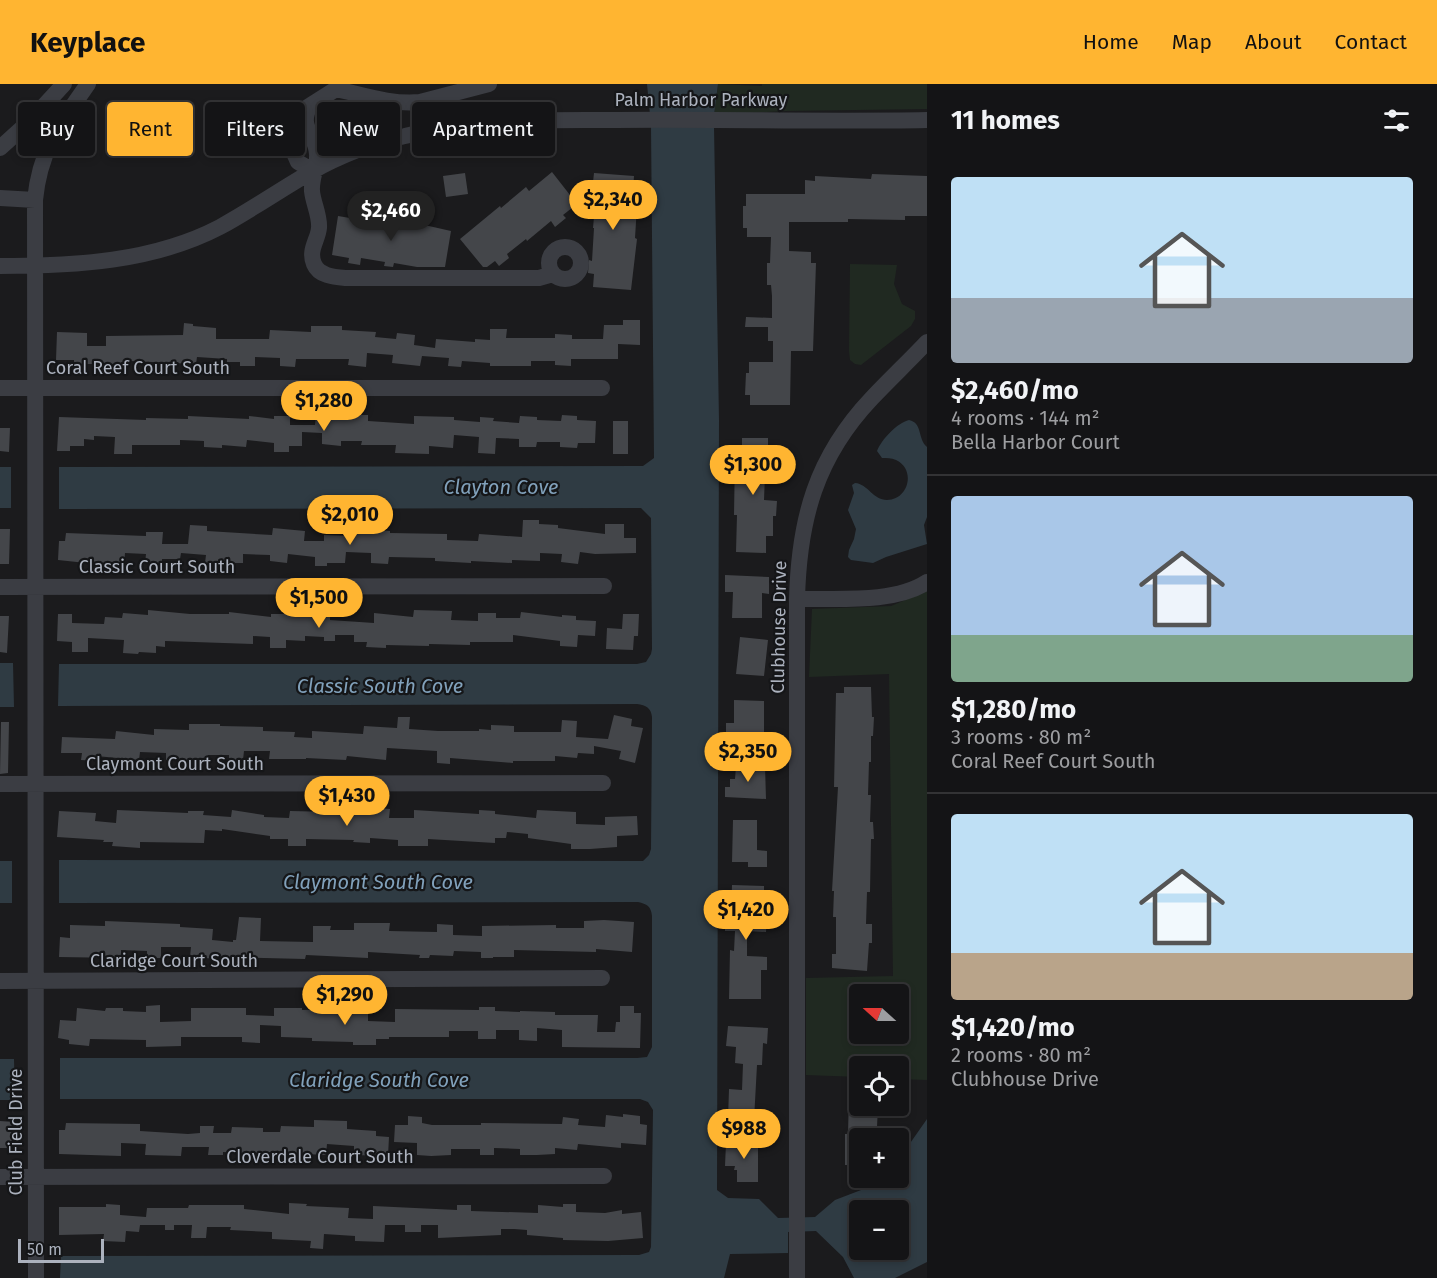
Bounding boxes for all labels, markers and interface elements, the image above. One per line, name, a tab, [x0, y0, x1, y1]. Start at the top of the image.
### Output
text: Keyplace	[30, 26, 146, 59]
text: Home	[1083, 29, 1139, 55]
text: Map	[1172, 29, 1212, 55]
text: About	[1245, 29, 1302, 55]
text: Contact	[1335, 29, 1407, 55]
street label: Palm Harbor Parkway	[615, 89, 788, 111]
chip: Buy	[18, 102, 95, 156]
chip: Rent	[107, 102, 193, 156]
chip: Filters	[205, 102, 305, 156]
chip: New	[317, 102, 400, 156]
chip: Apartment	[412, 102, 555, 156]
icon: filters	[1380, 104, 1413, 137]
text: 11 homes	[951, 105, 1060, 136]
pin: $2,340	[564, 180, 662, 231]
text: $2,340	[583, 187, 643, 211]
pin: $2,460	[342, 191, 440, 242]
text: $2,460	[361, 198, 421, 222]
icon: home	[1128, 216, 1236, 324]
street label: Coral Reef Court South	[46, 357, 230, 379]
text: $2,460/mo	[951, 375, 1079, 406]
pin: $1,280	[275, 381, 373, 432]
text: $1,280	[295, 388, 353, 412]
text: 4 rooms · 144 m²	[951, 406, 1100, 430]
text: Bella Harbor Court	[951, 430, 1120, 454]
pin: $1,300	[704, 445, 802, 496]
text: $1,300	[724, 452, 782, 476]
water label: Clayton Cove	[444, 475, 558, 499]
pin: $2,010	[301, 495, 399, 546]
text: $2,010	[321, 502, 379, 526]
icon: home	[1128, 535, 1236, 643]
street label: Classic Court South	[79, 556, 235, 578]
street label: Clubhouse Drive	[767, 560, 791, 694]
pin: $1,500	[270, 578, 368, 629]
text: $1,500	[290, 585, 348, 609]
water label: Classic South Cove	[297, 674, 463, 698]
text: $1,280/mo	[951, 694, 1076, 725]
text: 3 rooms · 80 m²	[951, 725, 1091, 749]
pin: $2,350	[699, 732, 797, 783]
text: $2,350	[718, 739, 778, 763]
text: Coral Reef Court South	[951, 749, 1155, 773]
street label: Claymont Court South	[86, 753, 264, 775]
pin: $1,430	[298, 776, 396, 827]
text: $1,430	[319, 783, 375, 807]
icon: home	[1128, 853, 1236, 961]
water label: Claymont South Cove	[283, 870, 473, 894]
pin: $1,420	[697, 890, 795, 941]
text: $1,420	[718, 897, 774, 921]
street label: Claridge Court South	[90, 950, 258, 972]
pin: $1,290	[296, 975, 394, 1026]
text: $1,290	[316, 982, 374, 1006]
north arrow	[849, 984, 909, 1044]
map controls	[849, 984, 909, 1260]
text: $1,420/mo	[951, 1012, 1075, 1043]
text: 2 rooms · 80 m²	[951, 1043, 1091, 1067]
button: locate	[849, 1056, 909, 1116]
text: Clubhouse Drive	[951, 1067, 1099, 1091]
street label: Club Field Drive	[5, 1068, 27, 1196]
water label: Claridge South Cove	[289, 1068, 469, 1092]
pin: $988	[708, 1109, 780, 1160]
text: $988	[721, 1116, 767, 1140]
button: +	[849, 1128, 909, 1188]
street label: Cloverdale Court South	[226, 1146, 414, 1168]
button: −	[849, 1200, 909, 1260]
scale bar	[18, 1236, 104, 1264]
text: 50 m	[27, 1240, 62, 1259]

